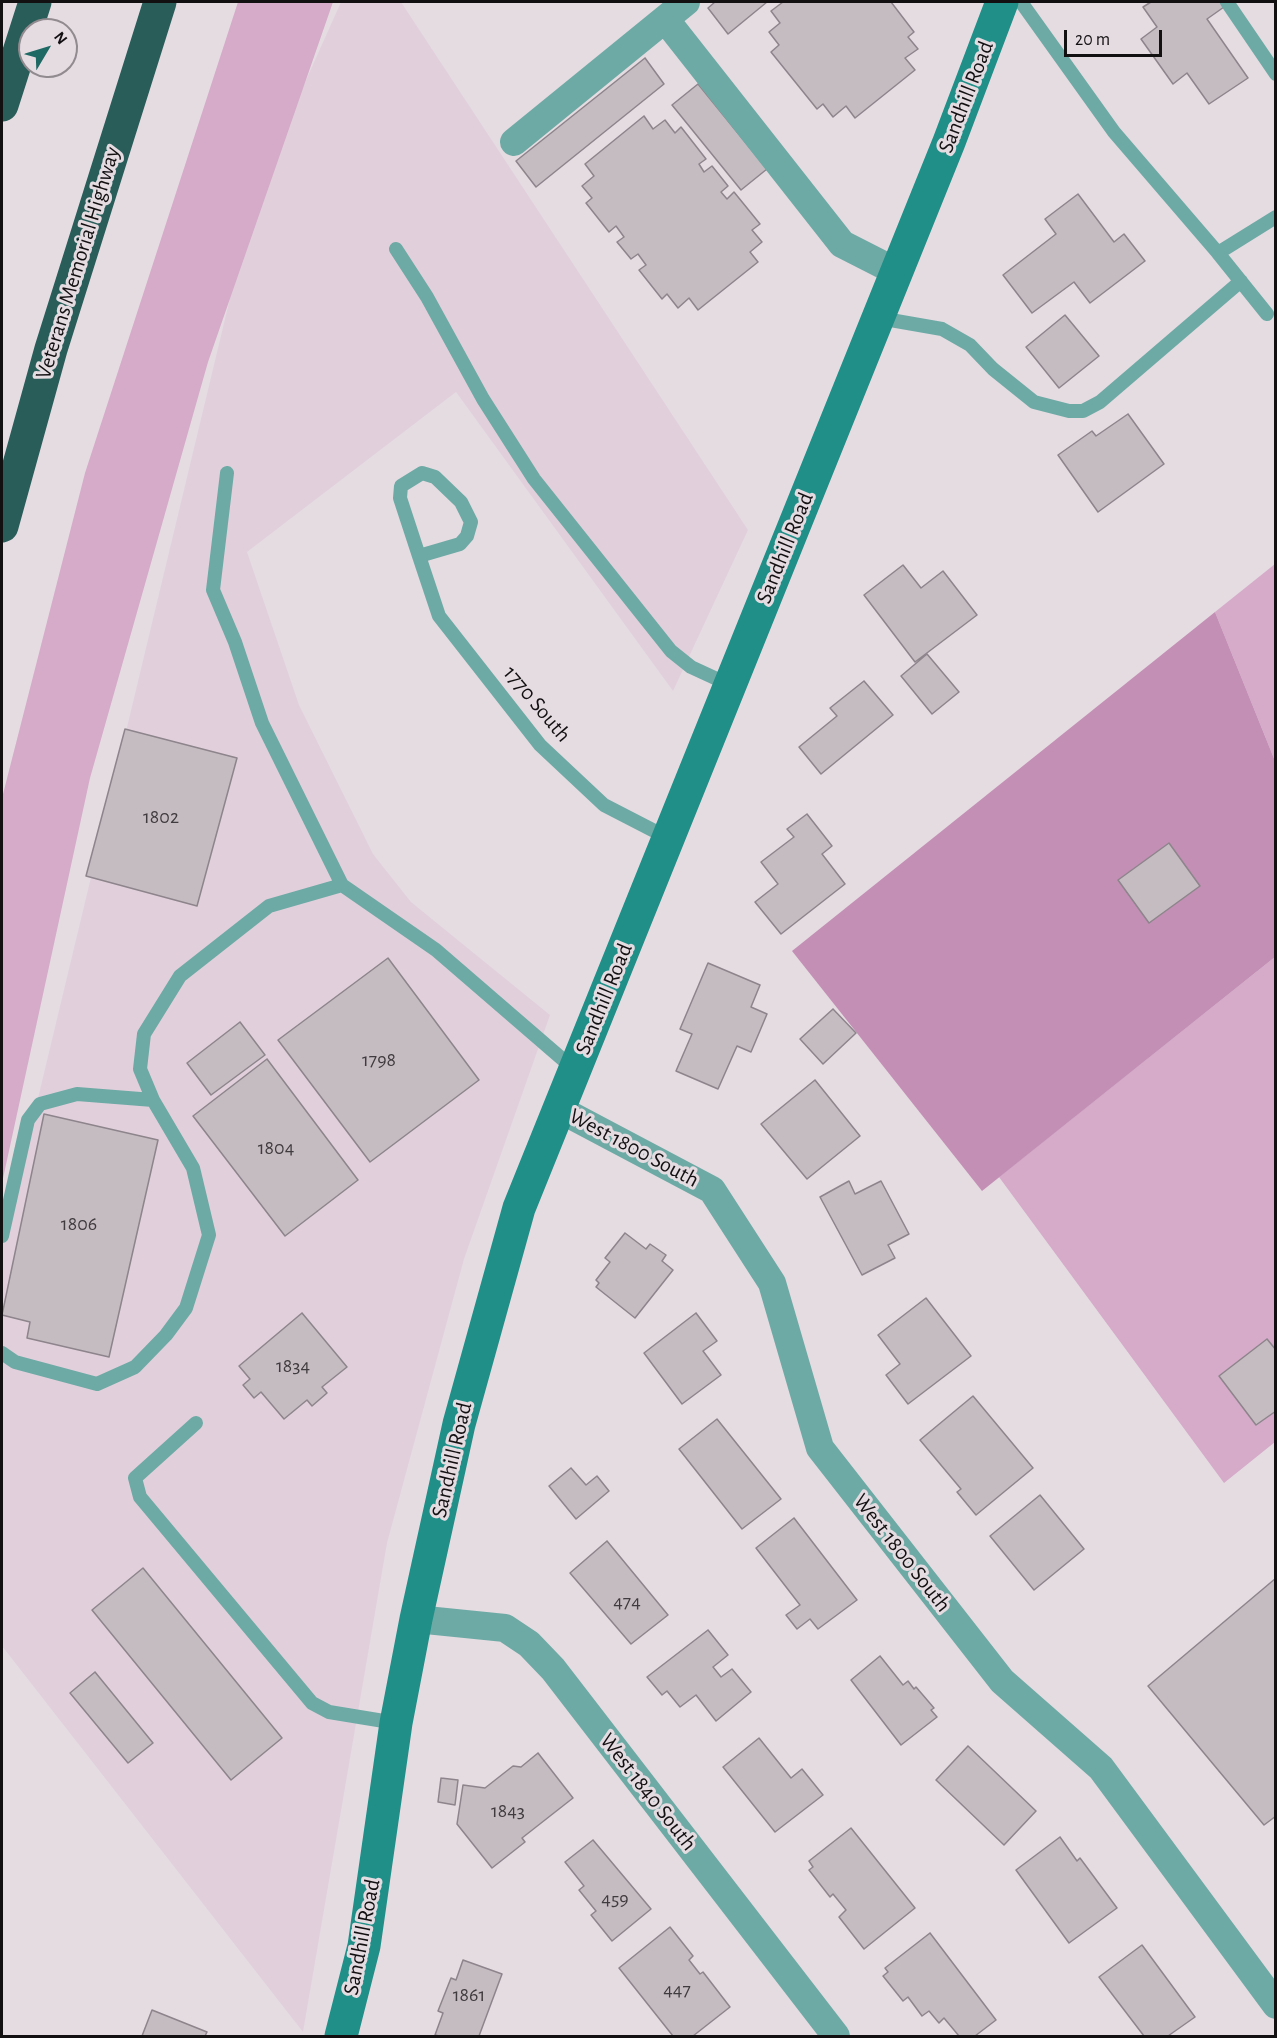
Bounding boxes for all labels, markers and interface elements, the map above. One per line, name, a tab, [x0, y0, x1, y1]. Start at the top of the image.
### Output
north arrow	[18, 18, 78, 78]
scale bar	[1067, 18, 1164, 56]
text: N	[51, 29, 70, 47]
text: 20 m	[1075, 31, 1110, 49]
street label: Sandhill Road	[933, 37, 999, 157]
street label: Veterans Memorial Highway	[30, 144, 126, 382]
street label: Sandhill Road	[751, 489, 819, 607]
street label: 1770 South	[497, 660, 577, 748]
house number: 1802	[143, 805, 179, 829]
street label: Sandhill Road	[570, 940, 638, 1058]
house number: 1798	[362, 1048, 396, 1072]
street label: West 1800 South	[565, 1103, 703, 1193]
house number: 1804	[258, 1136, 294, 1160]
house number: 1806	[61, 1212, 97, 1236]
house number: 1834	[276, 1354, 310, 1378]
street label: Sandhill Road	[426, 1400, 478, 1520]
street label: West 1800 South	[848, 1489, 956, 1617]
house number: 474	[613, 1590, 641, 1614]
street label: West 1840 South	[594, 1728, 702, 1856]
house number: 1843	[491, 1799, 525, 1823]
street label: Sandhill Road	[338, 1877, 386, 1997]
house number: 459	[601, 1887, 629, 1911]
house number: 447	[663, 1978, 691, 2002]
house number: 1861	[453, 1983, 485, 2007]

